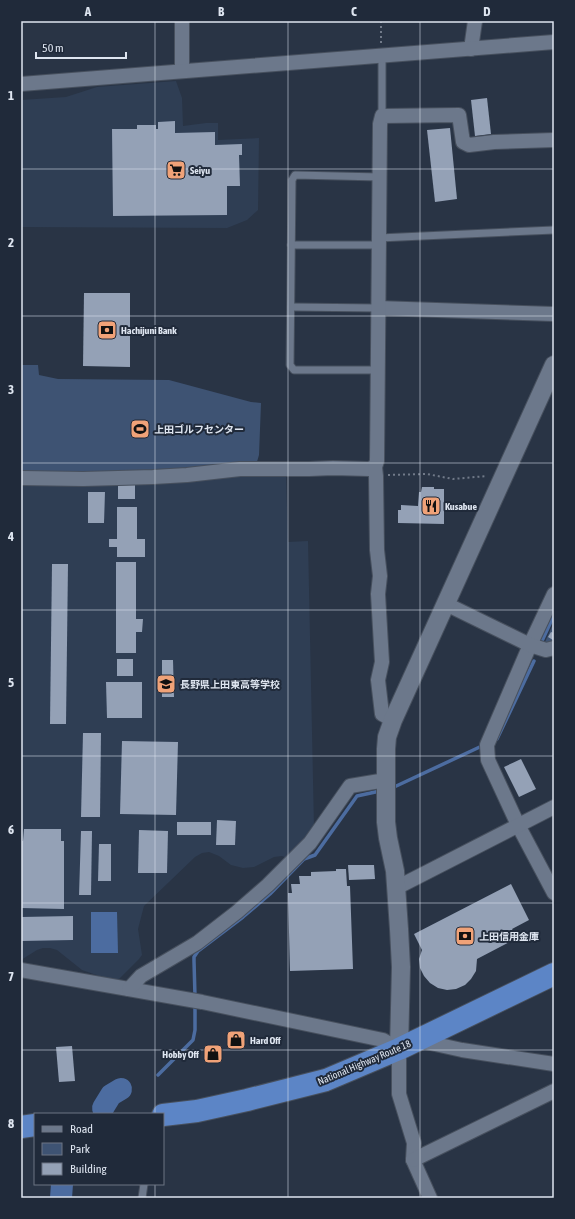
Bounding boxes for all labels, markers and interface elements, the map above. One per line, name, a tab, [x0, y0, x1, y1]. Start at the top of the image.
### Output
text: A	[84, 4, 92, 19]
text: B	[218, 4, 225, 19]
text: C	[351, 4, 357, 19]
text: D	[483, 4, 491, 19]
scale bar	[36, 34, 126, 60]
text: 50 m	[42, 41, 64, 55]
text: 1	[8, 88, 14, 103]
supermarket icon: Seiyu	[165, 159, 187, 181]
place label: Seiyu	[190, 165, 210, 176]
text: 2	[8, 235, 14, 250]
bank icon: Hachijuni Bank	[96, 319, 118, 341]
place label: Hachijuni Bank	[121, 325, 177, 336]
text: 3	[8, 382, 14, 397]
sports icon: 上田ゴルフセンター	[129, 418, 151, 440]
place label: 上田ゴルフセンター	[154, 424, 244, 435]
restaurant icon: Kusabue	[420, 495, 442, 517]
place label: Kusabue	[445, 501, 477, 512]
text: 4	[7, 529, 14, 544]
school or university icon: 長野県上田東高等学校	[155, 673, 177, 695]
text: 5	[8, 675, 14, 690]
place label: 長野県上田東高等学校	[180, 679, 280, 690]
text: 6	[8, 822, 14, 837]
bank icon: 上田信用金庫	[454, 925, 476, 947]
place label: 上田信用金庫	[479, 931, 539, 942]
text: 7	[8, 969, 14, 984]
shop icon: Hard Off	[225, 1029, 247, 1051]
place label: Hard Off	[250, 1035, 281, 1046]
street label: National Highway Route 18	[316, 1038, 413, 1087]
shop icon: Hobby Off	[202, 1043, 224, 1065]
place label: Hobby Off	[162, 1049, 200, 1060]
legend	[34, 1113, 164, 1185]
text: 8	[8, 1116, 14, 1131]
text: Road	[70, 1122, 93, 1136]
text: Park	[70, 1142, 91, 1156]
text: Building	[70, 1162, 108, 1176]

